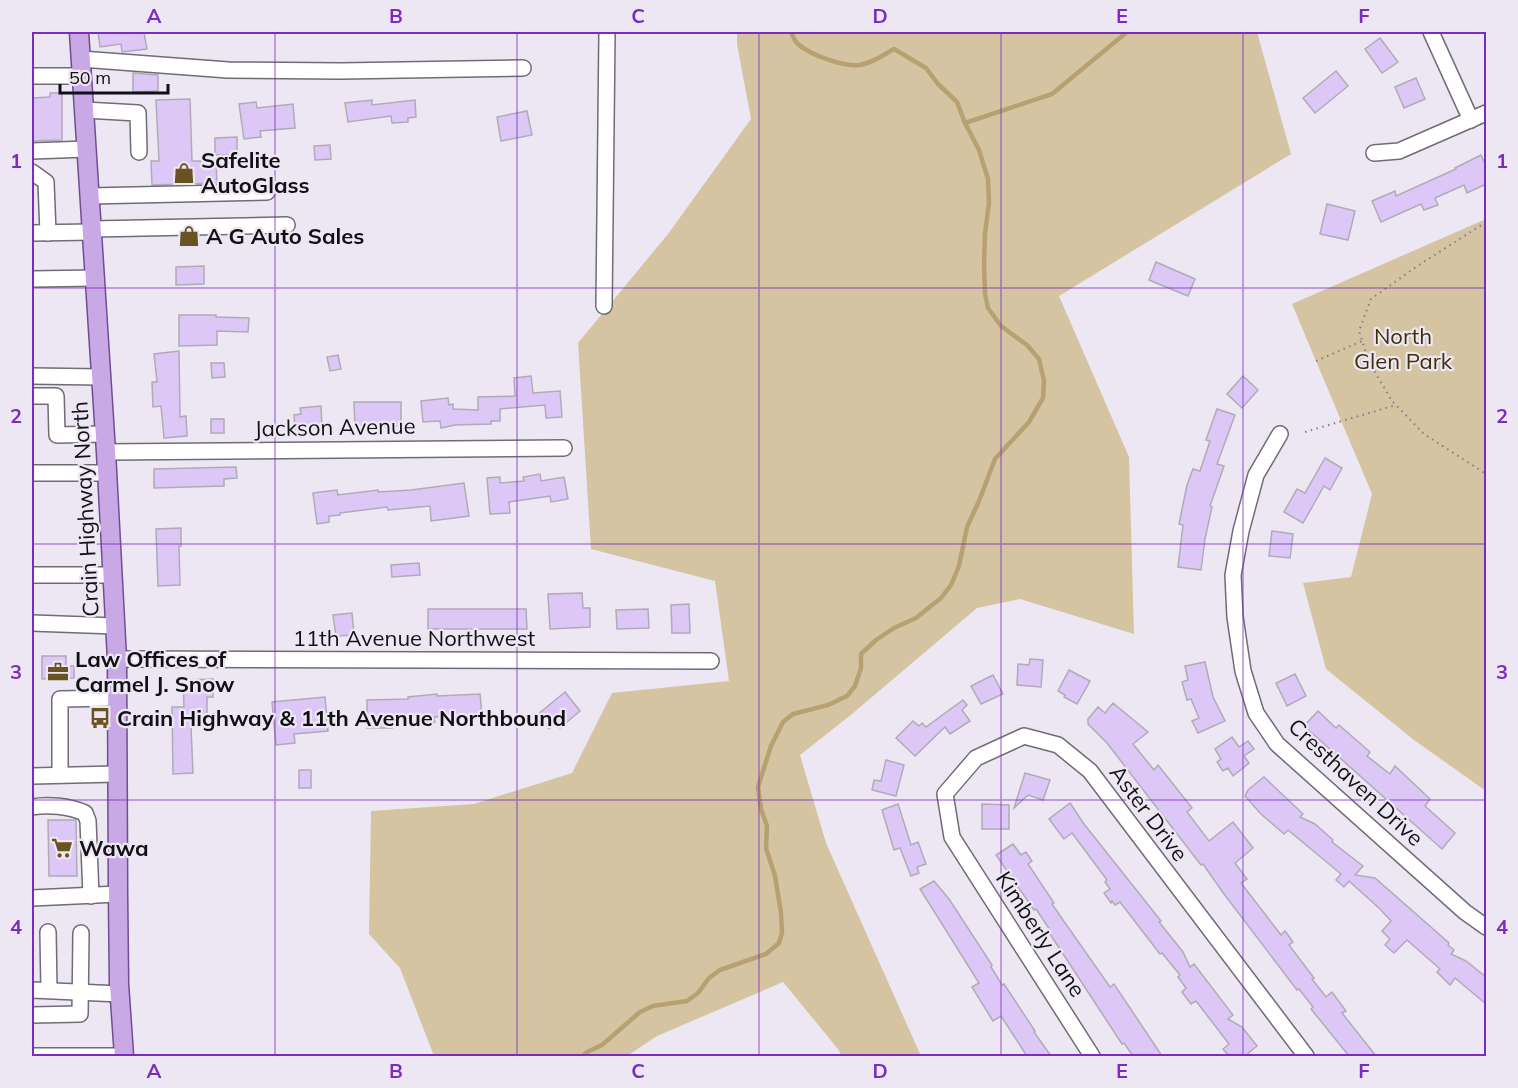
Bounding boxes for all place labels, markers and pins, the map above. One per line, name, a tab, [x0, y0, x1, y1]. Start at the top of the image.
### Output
place label: Safelite AutoGlass	[201, 146, 310, 199]
shop icon: Safelite AutoGlass	[172, 161, 196, 185]
place label: A G Auto Sales	[206, 222, 364, 250]
shop icon: A G Auto Sales	[177, 224, 201, 248]
place label: Law Offices of Carmel J. Snow	[75, 645, 235, 698]
office icon: Law Offices of Carmel J. Snow	[46, 660, 70, 684]
place label: Crain Highway & 11th Avenue Northbound	[117, 704, 566, 732]
bus stop icon: Crain Highway & 11th Avenue Northbound	[88, 706, 112, 730]
place label: Wawa	[79, 834, 149, 862]
supermarket icon: Wawa	[50, 836, 74, 860]

